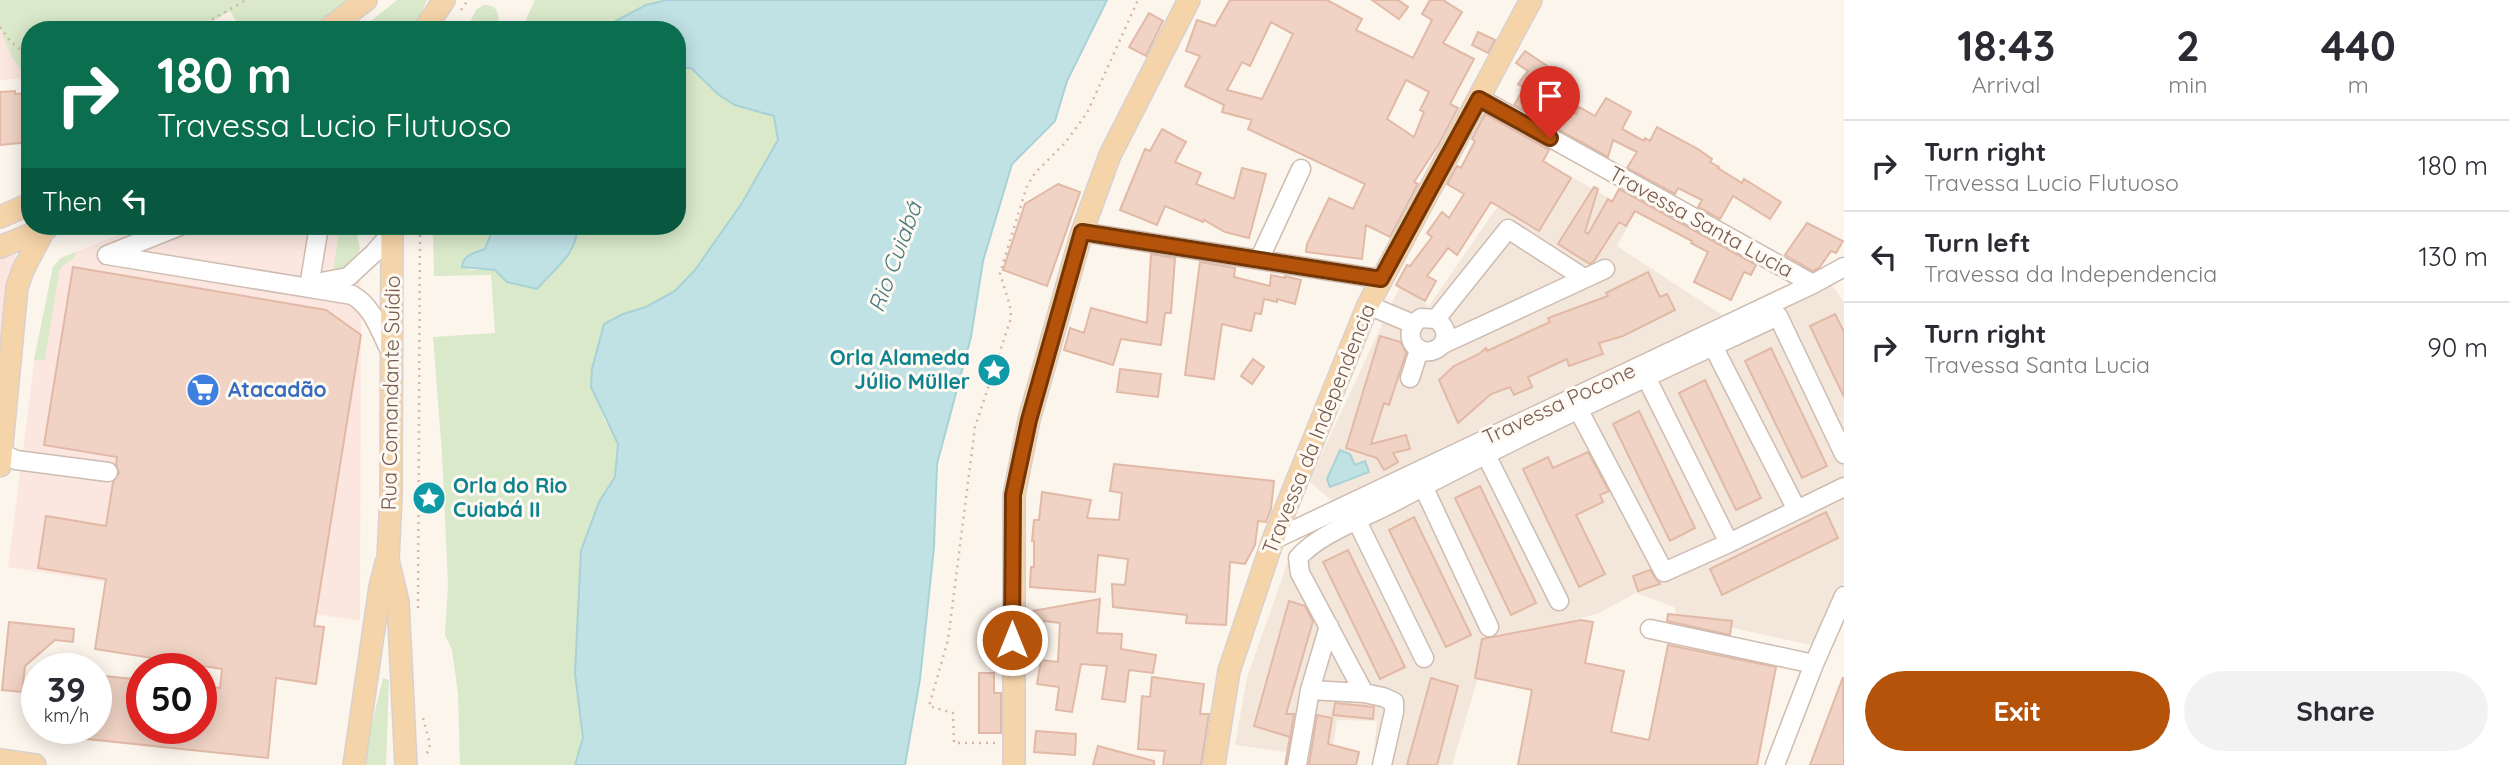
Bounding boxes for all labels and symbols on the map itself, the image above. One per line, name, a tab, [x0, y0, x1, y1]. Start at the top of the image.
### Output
pin	[1520, 66, 1580, 138]
street label: Travessa Santa Lucia	[1605, 160, 1798, 283]
water label: Rio Cuiabá	[861, 197, 928, 316]
street label: Rua Comandante Suídio	[375, 275, 405, 511]
street label: Travessa da Independencia	[1256, 300, 1380, 558]
place label: Orla Alameda Júlio Müller	[830, 344, 970, 394]
place icon: Orla Alameda Júlio Müller	[975, 351, 1013, 389]
street label: Travessa Pocone	[1478, 356, 1639, 450]
supermarket icon: Atacadão	[184, 371, 222, 409]
place label: Atacadão	[228, 376, 327, 402]
place label: Orla do Rio Cuiabá II	[453, 472, 567, 522]
place icon: Orla do Rio Cuiabá II	[410, 479, 448, 517]
position arrow	[975, 603, 1049, 677]
speed limit sign: 50	[126, 653, 217, 744]

